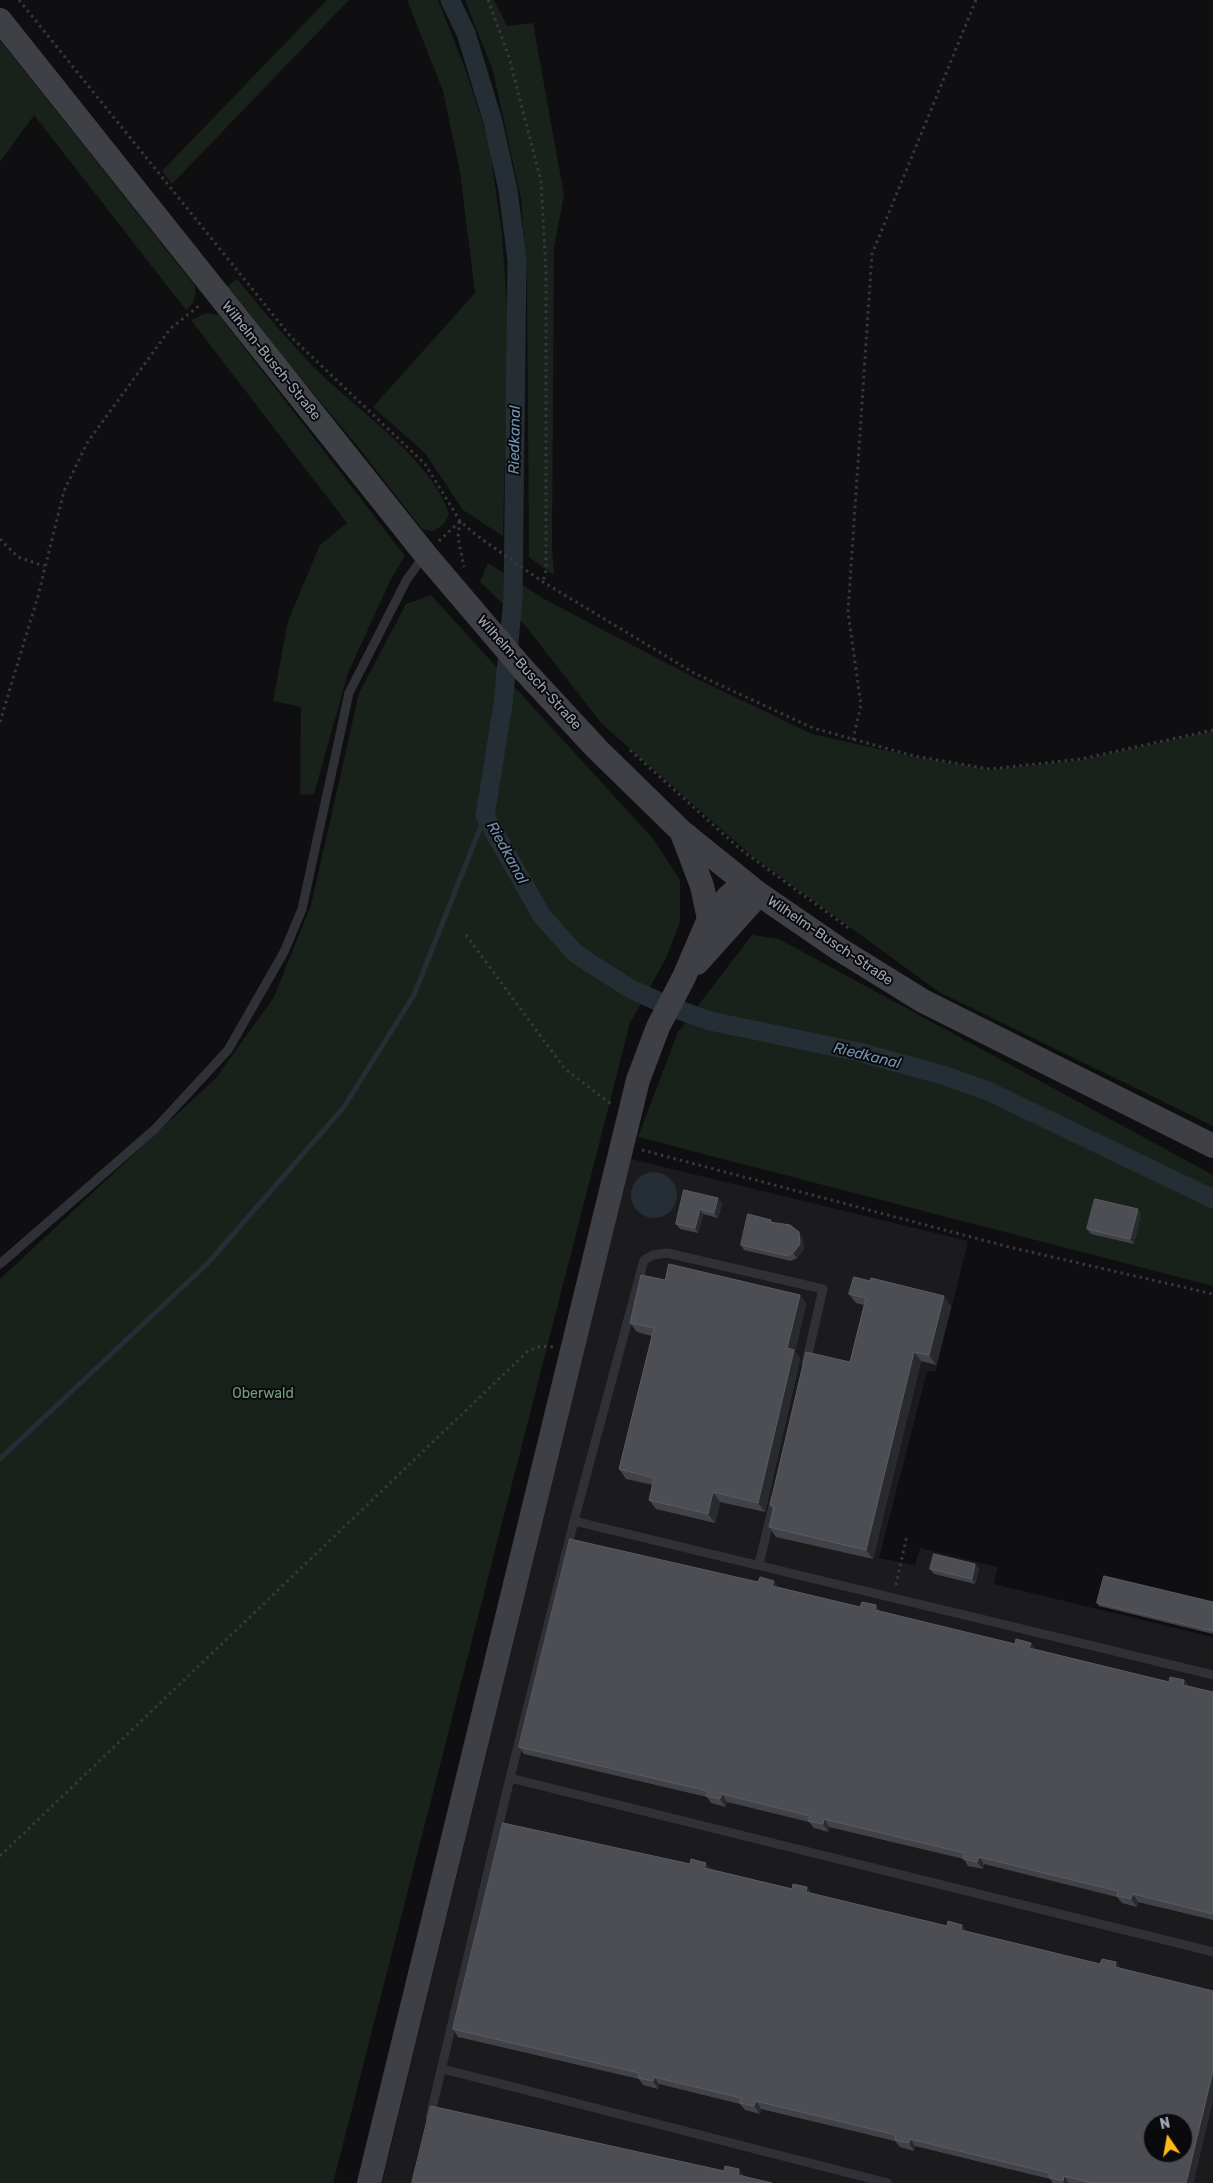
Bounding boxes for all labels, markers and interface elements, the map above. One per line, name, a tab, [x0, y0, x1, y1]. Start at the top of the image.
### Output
street label: Wilhelm-Busch-Straße	[218, 298, 324, 424]
water label: Riedkanal	[505, 405, 525, 475]
street label: Wilhelm-Busch-Straße	[473, 612, 585, 734]
water label: Riedkanal	[482, 819, 532, 887]
street label: Wilhelm-Busch-Straße	[764, 893, 896, 989]
water label: Riedkanal	[831, 1039, 903, 1073]
park label: Oberwald	[232, 1386, 294, 1402]
north arrow	[1143, 2113, 1193, 2163]
text: N	[1158, 2114, 1172, 2133]

